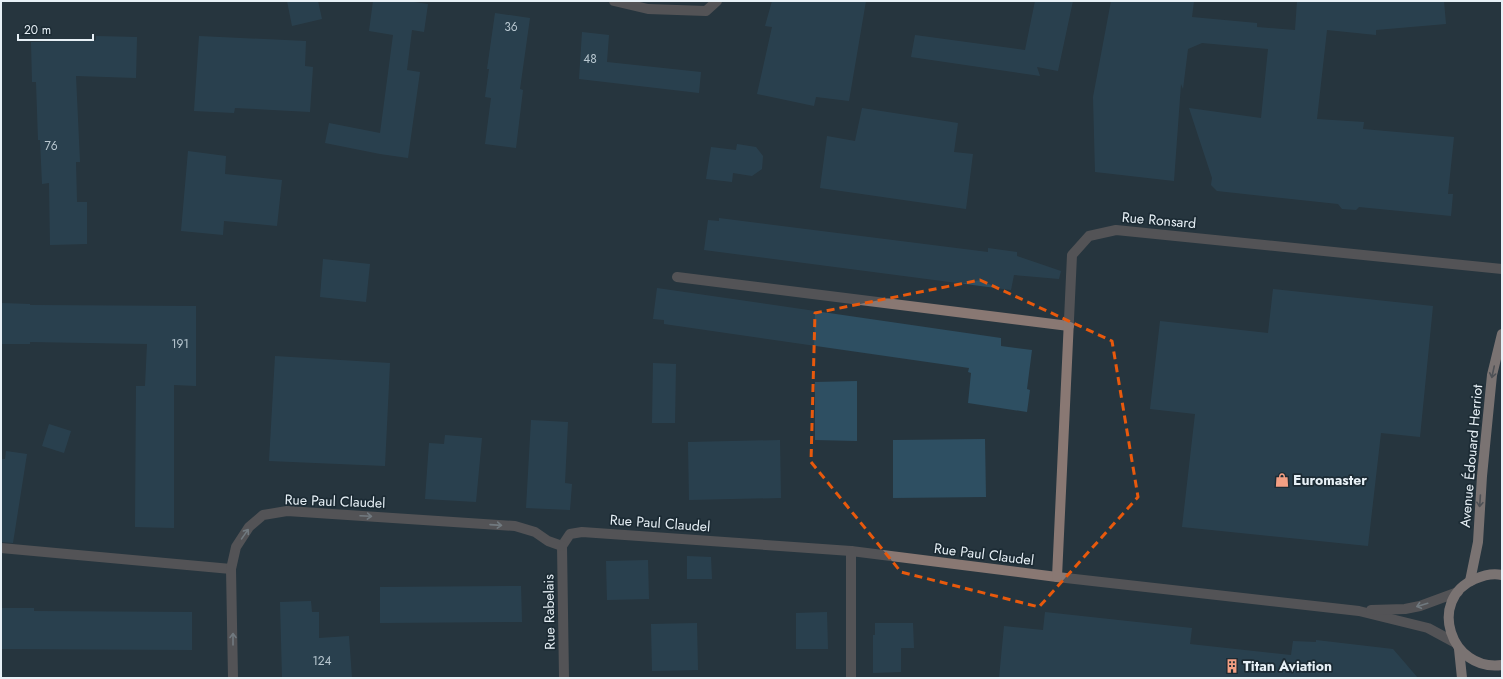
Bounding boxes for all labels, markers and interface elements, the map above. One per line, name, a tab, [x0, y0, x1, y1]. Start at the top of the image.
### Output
scale bar	[18, 16, 93, 42]
house number: 36	[504, 18, 518, 36]
text: 20 m	[24, 21, 51, 39]
house number: 48	[583, 50, 597, 68]
house number: 76	[44, 137, 58, 155]
street label: Rue Ronsard	[1121, 207, 1197, 233]
house number: 191	[171, 335, 189, 353]
one-way arrow	[1488, 365, 1496, 378]
street label: Avenue Édouard Herriot	[1455, 383, 1487, 528]
place label: Euromaster	[1293, 470, 1367, 490]
shop icon: Euromaster	[1274, 472, 1290, 488]
street label: Rue Paul Claudel	[284, 489, 386, 513]
one-way arrow	[1477, 494, 1484, 507]
street label: Rue Paul Claudel	[609, 510, 711, 536]
one-way arrow	[359, 512, 372, 519]
one-way arrow	[489, 521, 502, 528]
one-way arrow	[241, 529, 249, 540]
street label: Rue Paul Claudel	[933, 538, 1035, 570]
street label: Rue Rabelais	[538, 574, 560, 650]
one-way arrow	[1415, 602, 1428, 609]
one-way arrow	[229, 633, 237, 646]
house number: 124	[312, 652, 332, 670]
place label: Titan Aviation	[1243, 656, 1332, 676]
building icon: Titan Aviation	[1224, 658, 1240, 674]

